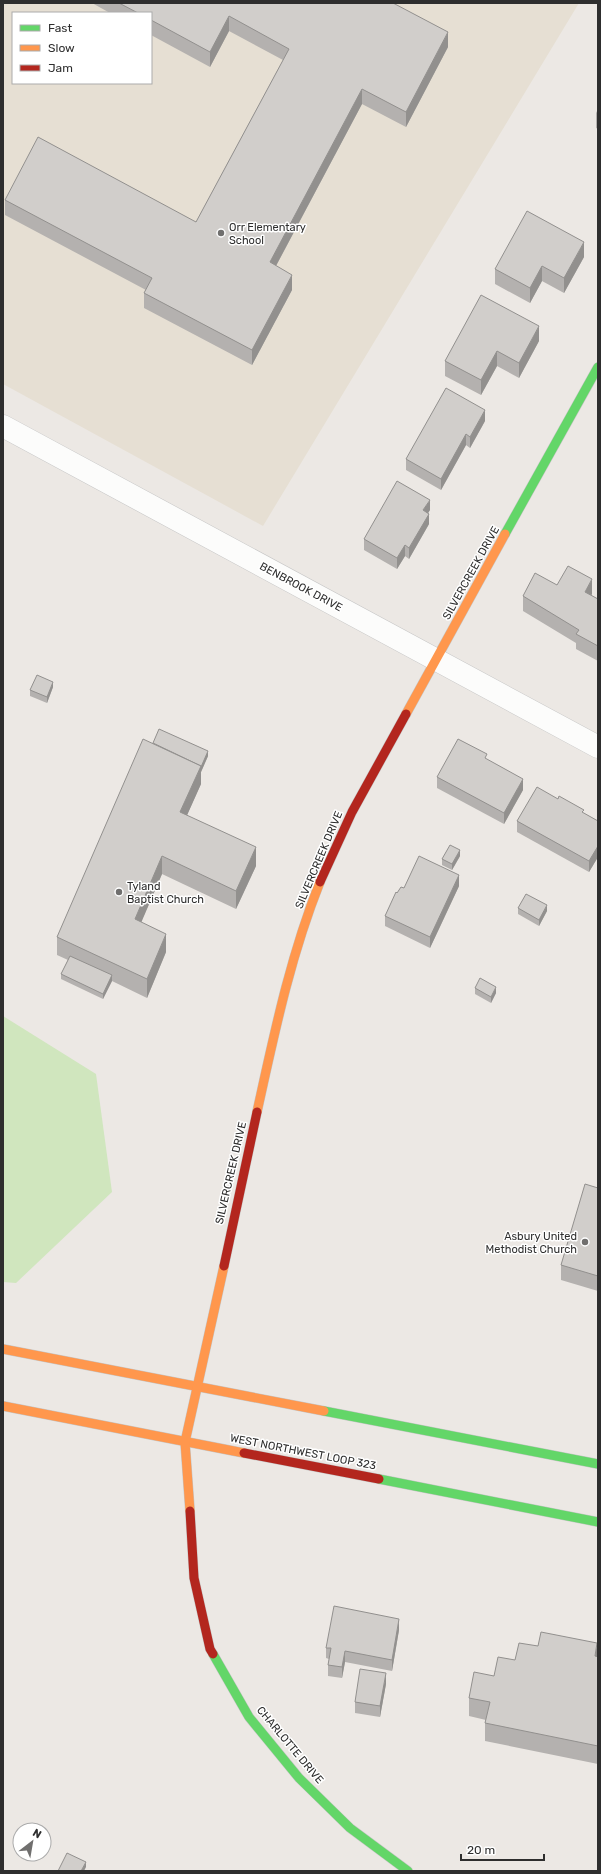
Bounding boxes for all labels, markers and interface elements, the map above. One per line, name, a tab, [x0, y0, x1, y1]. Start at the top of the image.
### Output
legend	[12, 12, 152, 84]
text: Fast	[48, 21, 72, 35]
text: Slow	[48, 41, 75, 55]
text: Jam	[48, 61, 73, 75]
place label: Orr Elementary School	[229, 221, 306, 247]
marker: Orr Elementary School	[216, 228, 226, 238]
street label: SILVERCREEK DRIVE	[440, 524, 502, 622]
street label: BENBROOK DRIVE	[257, 560, 345, 614]
street label: SILVERCREEK DRIVE	[293, 809, 346, 911]
place label: Tyland Baptist Church	[127, 880, 204, 906]
marker: Tyland Baptist Church	[114, 887, 124, 897]
street label: SILVERCREEK DRIVE	[213, 1120, 249, 1226]
place label: Asbury United Methodist Church	[486, 1230, 577, 1256]
marker: Asbury United Methodist Church	[580, 1237, 590, 1247]
street label: WEST NORTHWEST LOOP 323	[229, 1431, 378, 1473]
street label: CHARLOTTE DRIVE	[254, 1704, 326, 1787]
north arrow	[12, 1822, 52, 1862]
text: N	[30, 1826, 44, 1842]
scale bar	[461, 1836, 544, 1862]
text: 20 m	[467, 1843, 495, 1857]

